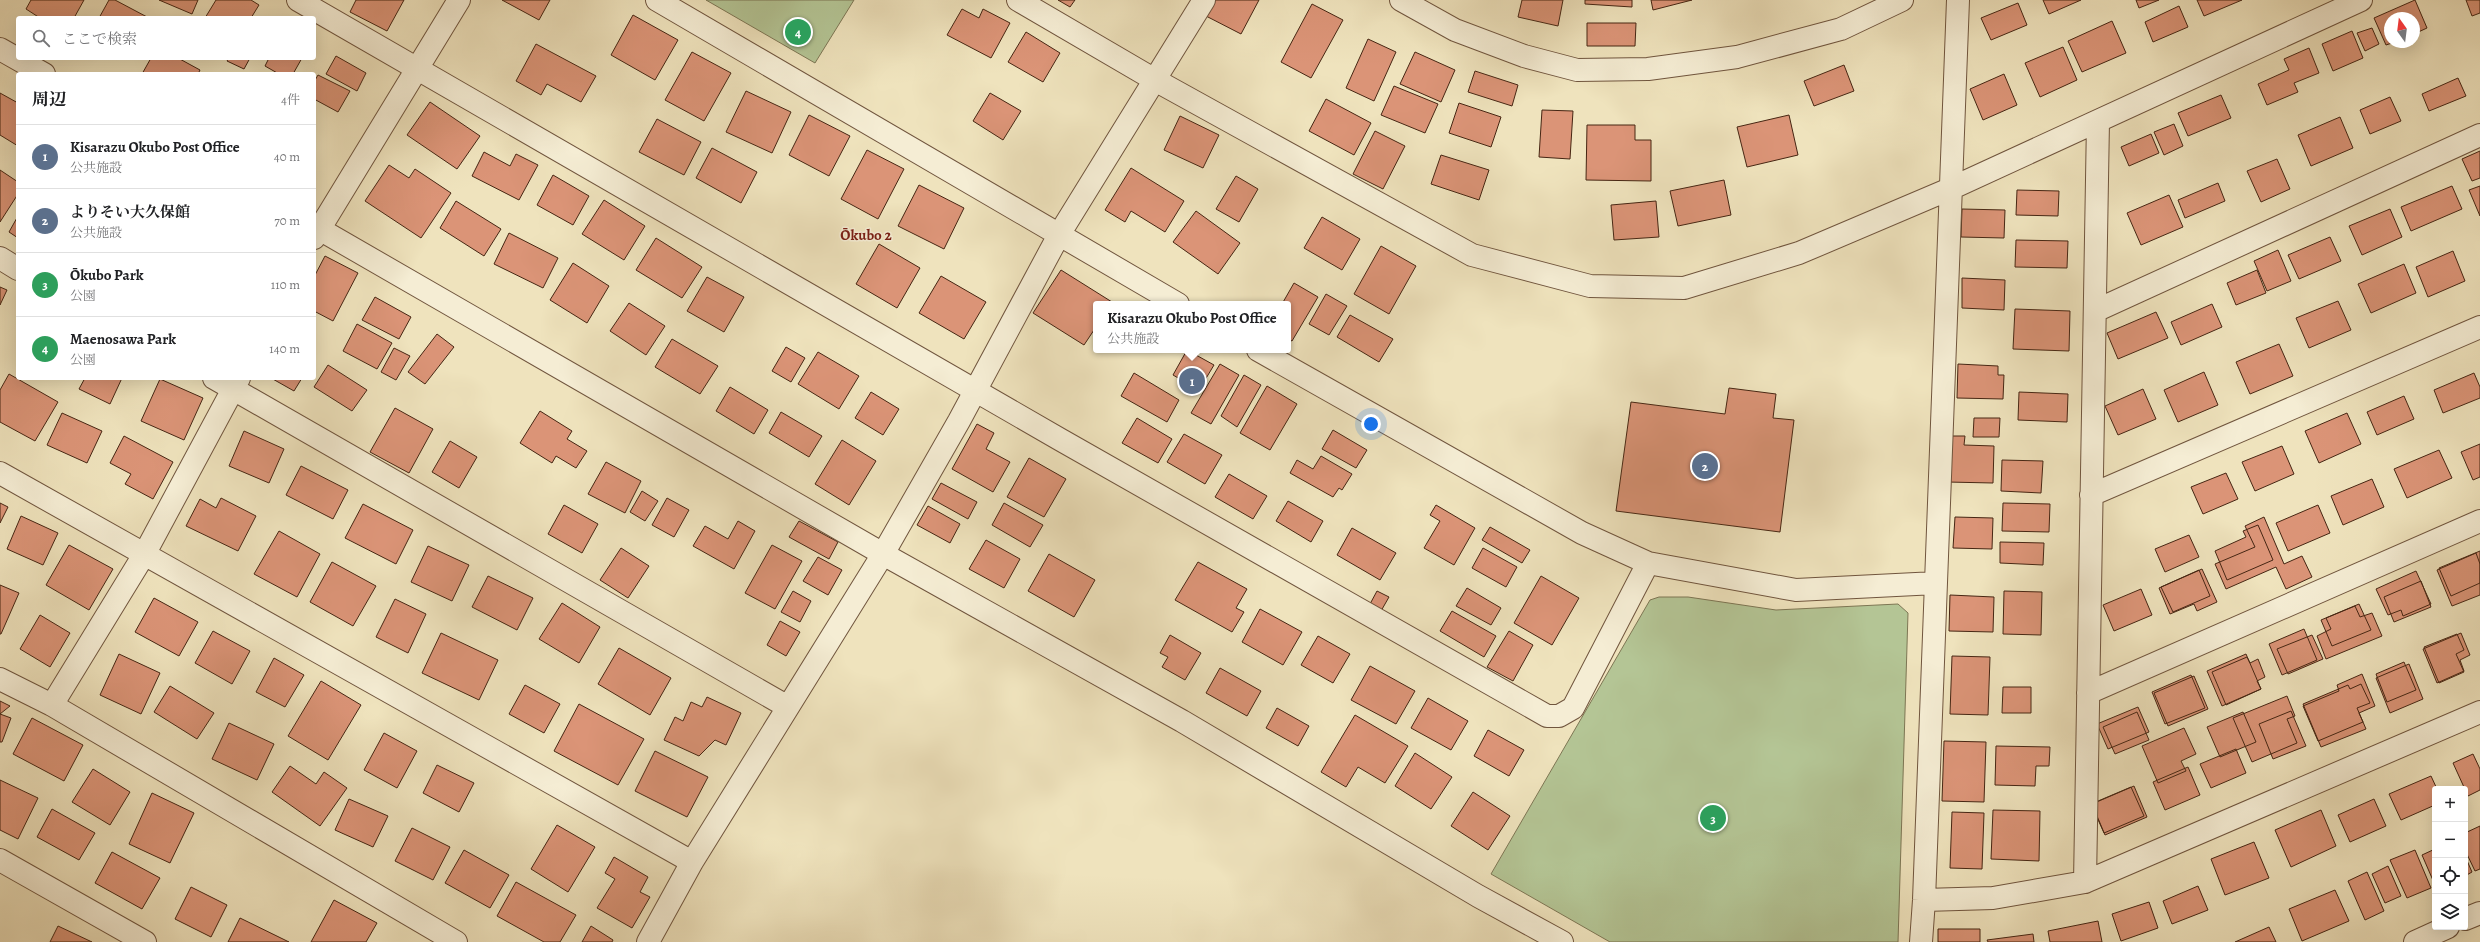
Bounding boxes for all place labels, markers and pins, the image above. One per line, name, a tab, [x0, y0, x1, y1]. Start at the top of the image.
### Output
pin: 4	[785, 17, 811, 47]
pin: 1	[1179, 366, 1205, 396]
pin: 2	[1692, 451, 1718, 481]
pin: 3	[1700, 803, 1726, 833]

